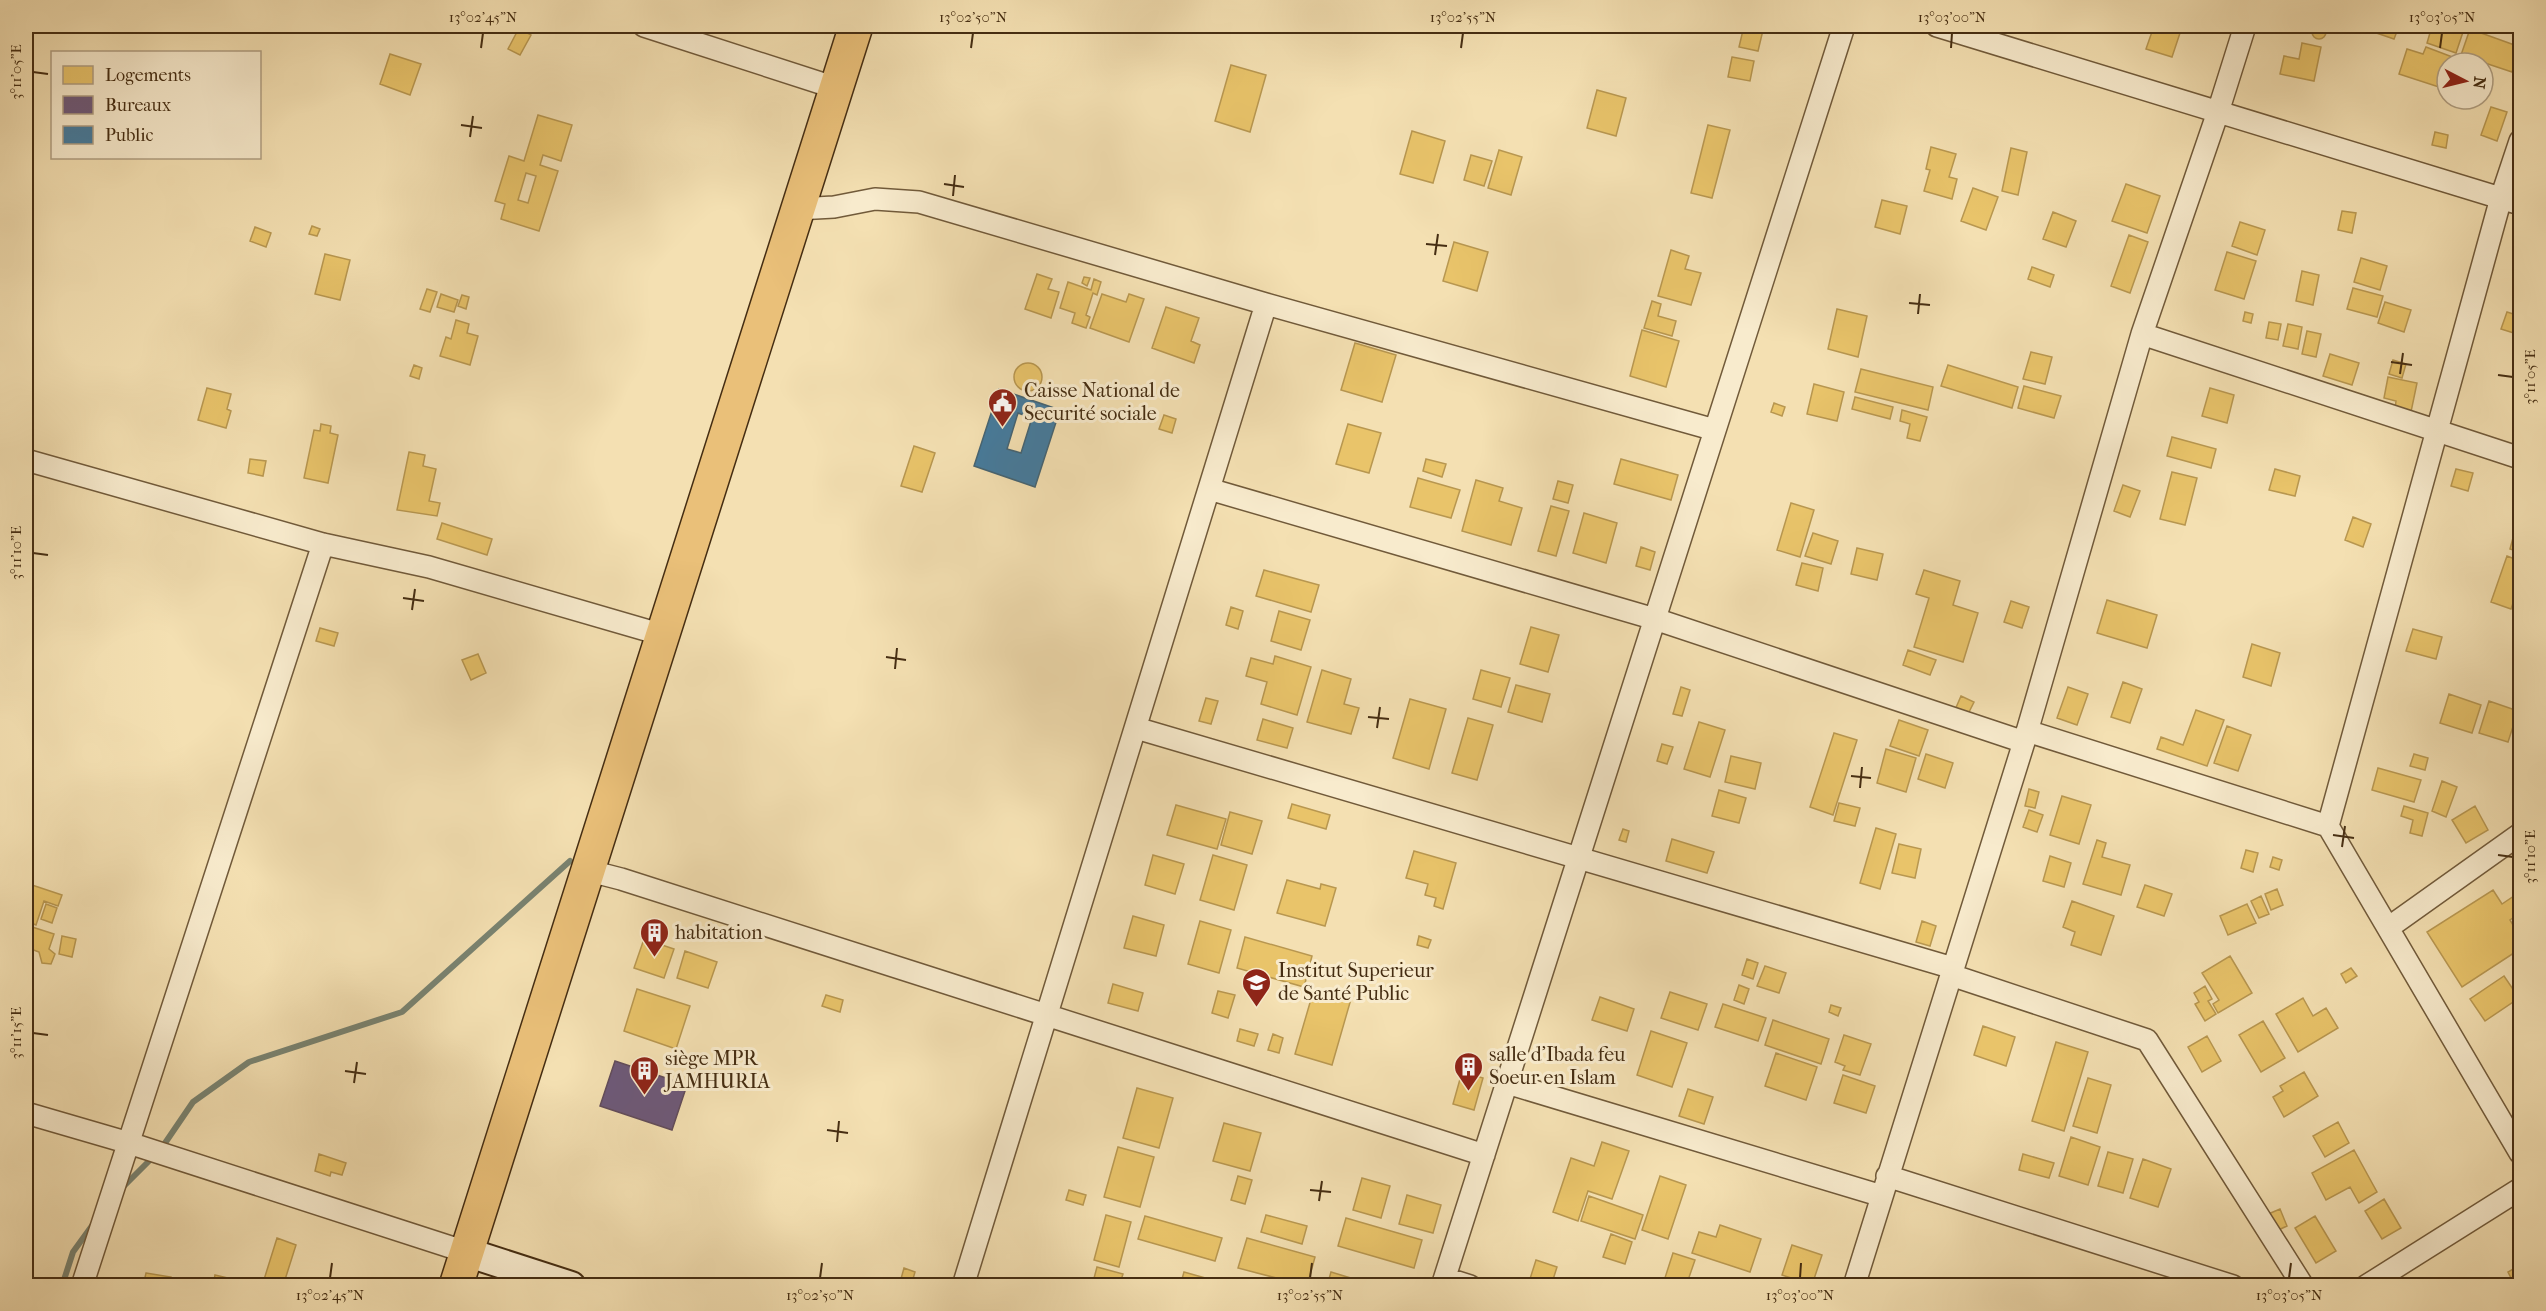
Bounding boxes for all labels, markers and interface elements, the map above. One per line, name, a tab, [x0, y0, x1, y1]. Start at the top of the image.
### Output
text: 13°02'45"N	[449, 8, 518, 26]
text: 13°02'50"N	[939, 8, 1008, 26]
text: 13°02'55"N	[1430, 8, 1497, 26]
text: 13°03'00"N	[1918, 8, 1987, 26]
text: 13°03'05"N	[2409, 8, 2476, 26]
text: 3°11'05"E	[7, 44, 25, 100]
legend	[51, 51, 261, 159]
north arrow	[2435, 51, 2495, 111]
text: Logements	[105, 65, 191, 86]
text: N	[2469, 76, 2490, 91]
text: Bureaux	[105, 95, 172, 116]
text: Public	[105, 125, 153, 146]
text: 3°11'05"E	[2521, 349, 2539, 405]
place label: Caisse National de Securité sociale	[1024, 379, 1180, 425]
public building icon: Caisse National de Securité sociale	[987, 386, 1019, 428]
text: 3°11'10"E	[7, 526, 25, 580]
text: 3°11'10"E	[2521, 830, 2539, 884]
building icon: habitation	[638, 916, 670, 958]
place label: habitation	[675, 921, 763, 944]
place label: Institut Superieur de Santé Public	[1278, 959, 1434, 1005]
school or university icon: Institut Superieur de Santé Public	[1241, 966, 1273, 1008]
text: 3°11'15"E	[7, 1007, 25, 1059]
place label: salle d'Ibada feu Soeur en Islam	[1489, 1043, 1626, 1089]
place label: siège MPR JAMHURIA	[663, 1047, 771, 1093]
building icon: salle d'Ibada feu Soeur en Islam	[1452, 1050, 1484, 1092]
building icon: siège MPR JAMHURIA	[628, 1054, 660, 1096]
text: 13°02'45"N	[296, 1286, 365, 1304]
text: 13°02'50"N	[786, 1286, 855, 1304]
text: 13°02'55"N	[1277, 1286, 1344, 1304]
text: 13°03'00"N	[1766, 1286, 1835, 1304]
text: 13°03'05"N	[2256, 1286, 2323, 1304]

